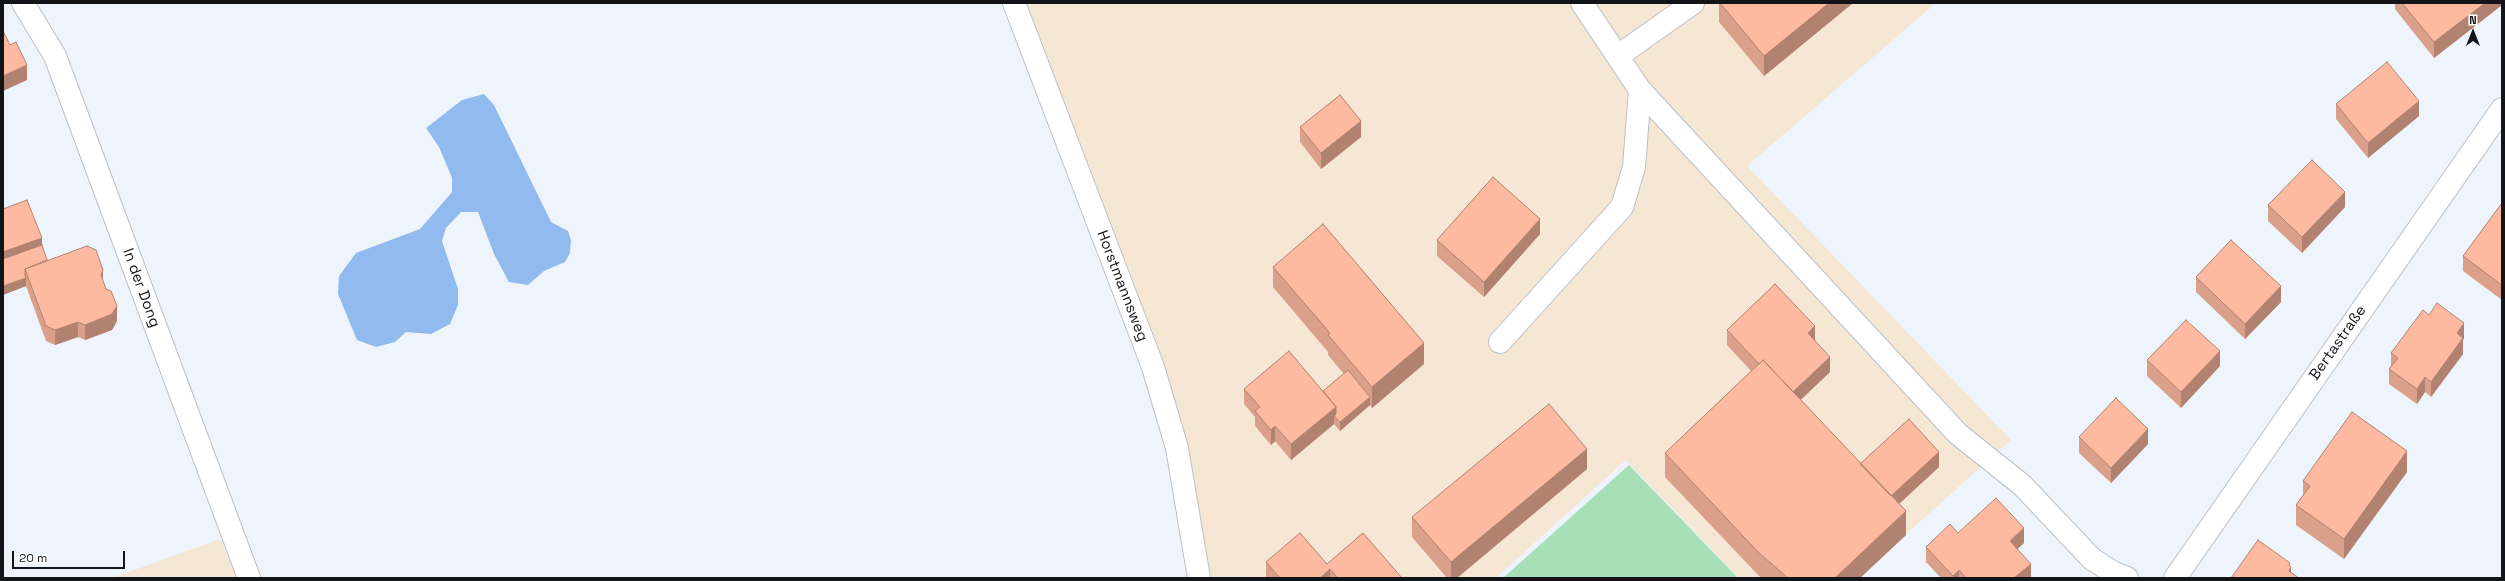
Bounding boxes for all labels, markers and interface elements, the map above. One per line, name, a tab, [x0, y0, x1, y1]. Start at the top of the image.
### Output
north arrow	[2453, 12, 2493, 52]
text: N	[2469, 13, 2477, 27]
street label: Horstmannsweg	[1093, 228, 1151, 344]
street label: In der Dong	[118, 246, 164, 330]
street label: Bertastraße	[2306, 302, 2370, 384]
scale bar	[14, 543, 127, 569]
text: 20 m	[19, 550, 47, 566]

